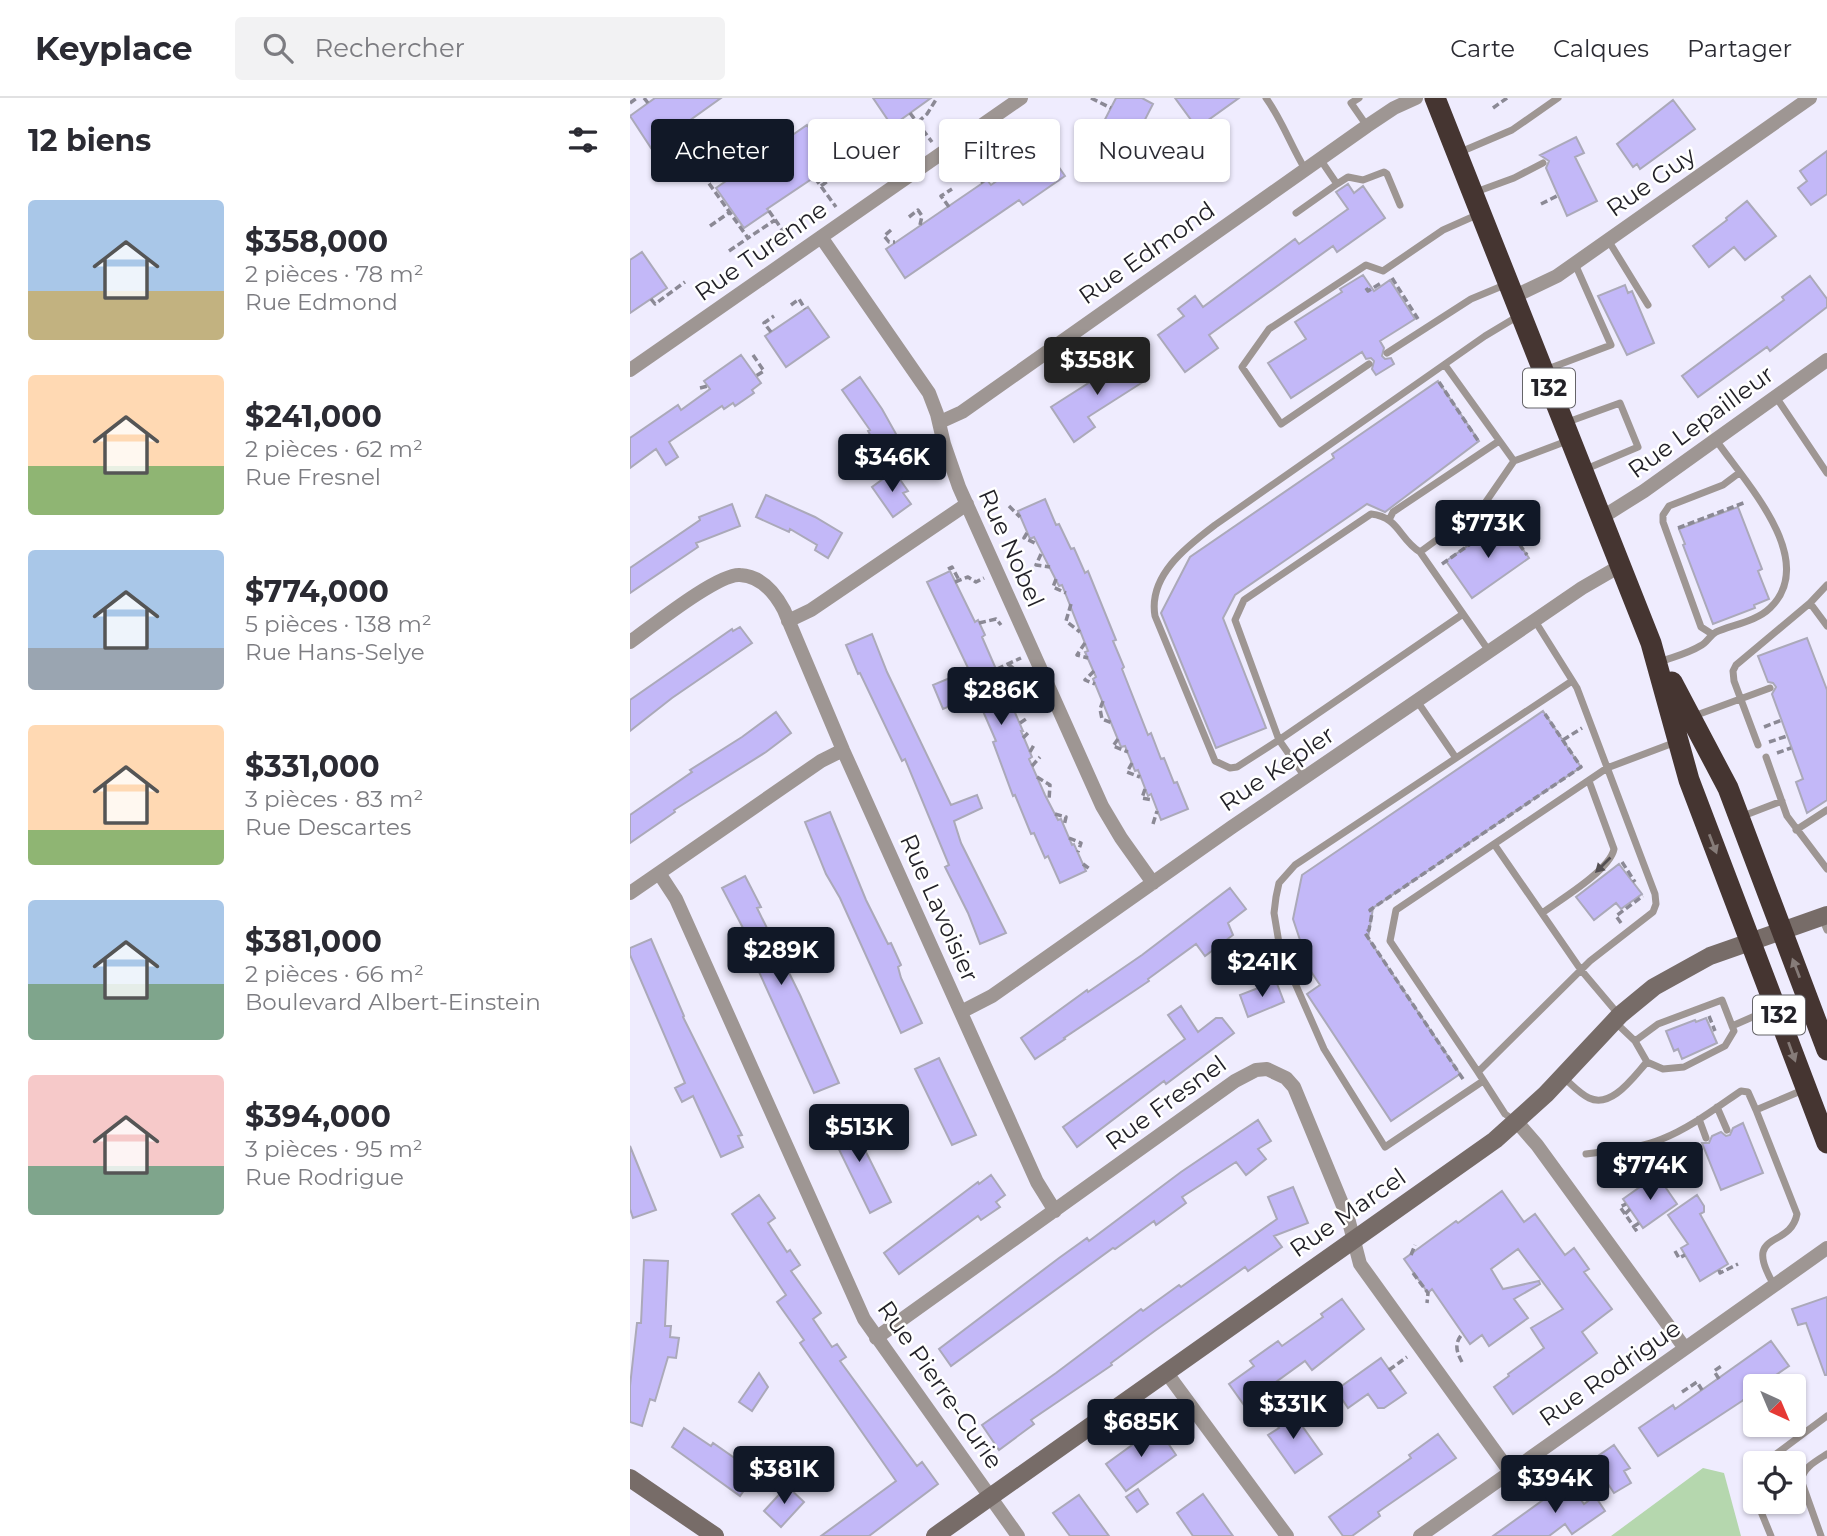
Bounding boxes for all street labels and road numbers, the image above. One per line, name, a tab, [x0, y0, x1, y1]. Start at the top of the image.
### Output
street label: Rue Guy	[1601, 141, 1701, 223]
street label: Rue Turenne	[689, 194, 832, 307]
street label: Rue Edmond	[1073, 195, 1220, 310]
street label: Rue Lepailleur	[1622, 359, 1779, 484]
road number: 132	[1523, 368, 1575, 408]
street label: Rue Nobel	[973, 484, 1050, 611]
street label: Rue Kepler	[1214, 720, 1340, 818]
street label: Rue Lavoisier	[894, 829, 985, 986]
road number: 132	[1753, 996, 1805, 1034]
street label: Rue Fresnel	[1100, 1049, 1232, 1156]
street label: Rue Marcel	[1284, 1162, 1411, 1263]
street label: Rue Pierre-Curie	[872, 1295, 1009, 1474]
street label: Rue Rodrigue	[1533, 1313, 1686, 1432]

